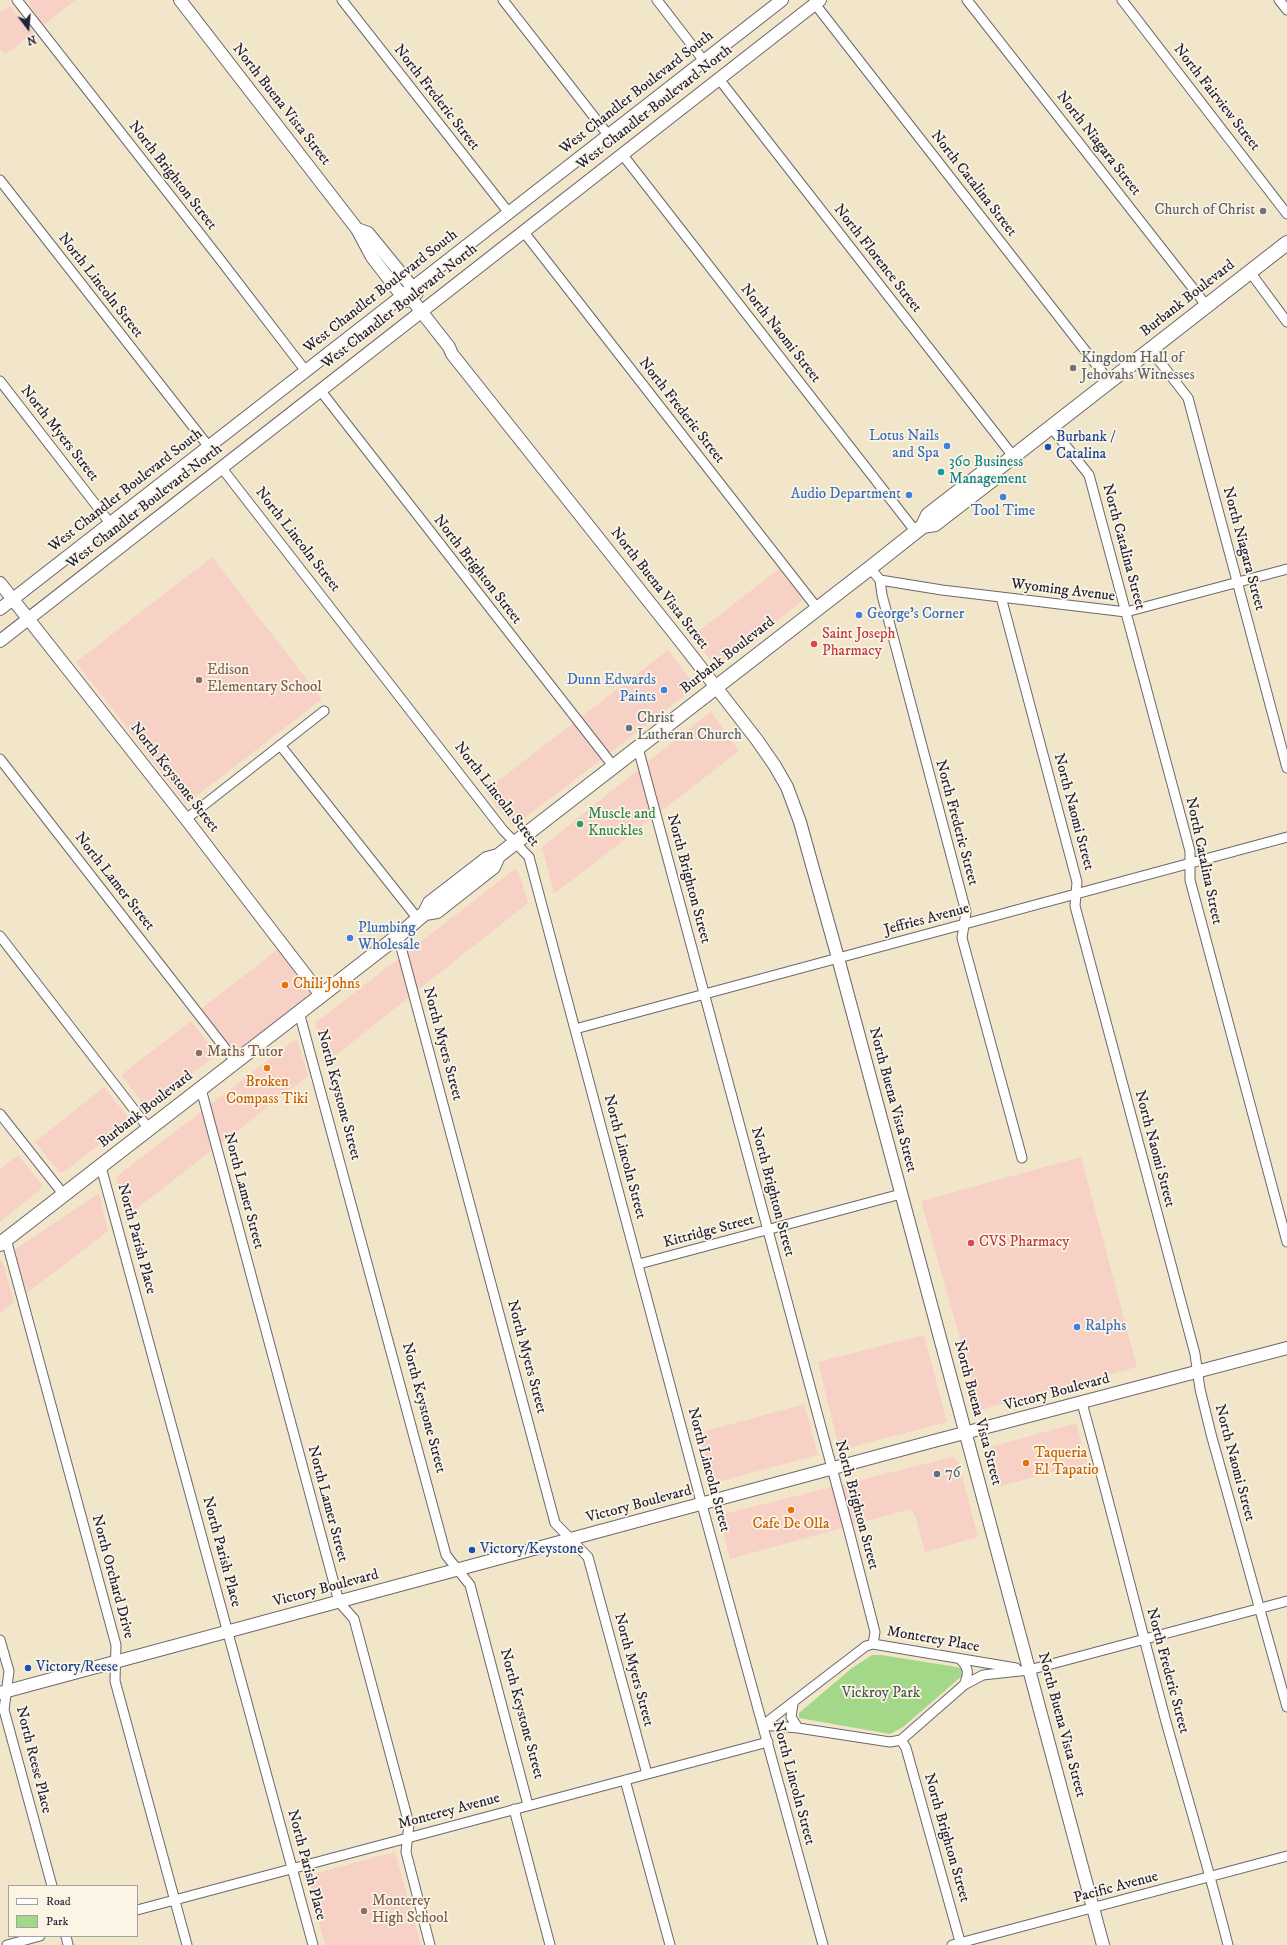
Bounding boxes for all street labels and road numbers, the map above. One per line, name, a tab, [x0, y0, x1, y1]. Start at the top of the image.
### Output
street label: West Chandler Boulevard South	[557, 27, 717, 159]
street label: North Buena Vista Street	[228, 41, 334, 169]
street label: North Fairview Street	[1169, 41, 1263, 155]
street label: North Frederic Street	[389, 42, 483, 154]
street label: West Chandler Boulevard North	[574, 42, 736, 174]
street label: North Niagara Street	[1052, 88, 1144, 200]
street label: North Brighton Street	[124, 118, 220, 234]
street label: North Catalina Street	[926, 127, 1020, 241]
street label: North Florence Street	[829, 201, 925, 317]
street label: West Chandler Boulevard South	[301, 226, 461, 358]
street label: North Lincoln Street	[54, 230, 146, 342]
street label: West Chandler Boulevard North	[319, 241, 481, 373]
street label: Burbank Boulevard	[1137, 257, 1239, 341]
street label: North Naomi Street	[736, 281, 824, 387]
street label: North Frederic Street	[634, 355, 728, 467]
street label: North Myers Street	[16, 382, 102, 486]
street label: West Chandler Boulevard South	[46, 425, 206, 557]
street label: West Chandler Boulevard North	[64, 441, 226, 573]
street label: North Catalina Street	[1098, 482, 1148, 612]
street label: North Lincoln Street	[251, 484, 343, 596]
street label: North Niagara Street	[1218, 485, 1268, 613]
street label: North Brighton Street	[429, 512, 525, 628]
street label: North Buena Vista Street	[606, 525, 712, 653]
street label: Wyoming Avenue	[1010, 576, 1116, 606]
street label: Burbank Boulevard	[677, 614, 779, 698]
street label: North Keystone Street	[126, 720, 222, 836]
street label: North Lincoln Street	[450, 739, 542, 851]
street label: North Naomi Street	[1049, 752, 1097, 872]
street label: North Frederic Street	[931, 758, 981, 888]
street label: North Catalina Street	[1181, 796, 1225, 926]
street label: North Brighton Street	[662, 812, 714, 946]
street label: North Lamer Street	[70, 829, 158, 935]
street label: Jeffries Avenue	[882, 900, 972, 940]
street label: North Myers Street	[418, 985, 466, 1103]
street label: North Buena Vista Street	[864, 1026, 920, 1174]
street label: North Keystone Street	[312, 1028, 364, 1162]
street label: Burbank Boulevard	[95, 1068, 197, 1152]
street label: North Naomi Street	[1130, 1089, 1178, 1209]
street label: North Lincoln Street	[599, 1093, 649, 1221]
street label: North Brighton Street	[746, 1125, 798, 1259]
street label: North Lamer Street	[219, 1131, 267, 1251]
street label: North Parish Place	[113, 1182, 159, 1296]
street label: Kittridge Street	[662, 1211, 756, 1253]
street label: North Myers Street	[502, 1298, 550, 1416]
street label: North Buena Vista Street	[949, 1339, 1005, 1487]
street label: North Keystone Street	[397, 1341, 449, 1475]
street label: Victory Boulevard	[1002, 1370, 1112, 1416]
street label: North Naomi Street	[1210, 1403, 1258, 1523]
street label: North Lincoln Street	[683, 1406, 733, 1534]
street label: North Brighton Street	[830, 1438, 882, 1572]
street label: North Lamer Street	[303, 1444, 351, 1564]
street label: Victory Boulevard	[584, 1482, 694, 1528]
street label: North Parish Place	[198, 1495, 244, 1609]
street label: North Orchard Drive	[87, 1513, 137, 1641]
street label: Victory Boulevard	[271, 1566, 381, 1612]
street label: North Frederic Street	[1142, 1606, 1192, 1736]
street label: North Myers Street	[609, 1611, 657, 1729]
street label: Monterey Place	[885, 1623, 981, 1657]
street label: North Keystone Street	[495, 1647, 547, 1781]
street label: North Buena Vista Street	[1033, 1651, 1089, 1799]
street label: North Reese Place	[11, 1705, 55, 1815]
street label: North Lincoln Street	[768, 1719, 818, 1847]
street label: North Brighton Street	[919, 1771, 973, 1905]
street label: Monterey Avenue	[396, 1790, 502, 1834]
street label: North Parish Place	[283, 1808, 329, 1922]
street label: Pacific Avenue	[1072, 1868, 1160, 1908]

